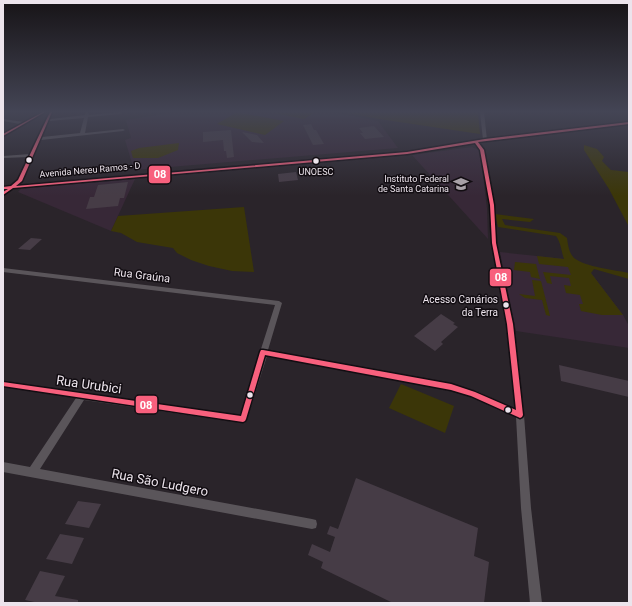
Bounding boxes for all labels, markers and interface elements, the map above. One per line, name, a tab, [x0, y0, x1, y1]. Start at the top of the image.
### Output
unlabelled marker	[24, 155, 34, 165]
marker: UNOESC	[311, 156, 321, 166]
street label: Avenida Nereu Ramos - D	[39, 161, 141, 179]
line badge: 08	[148, 165, 171, 184]
place label: UNOESC	[299, 167, 334, 177]
text: 08	[154, 168, 166, 181]
place label: Instituto Federal de Santa Catarina	[378, 174, 449, 194]
school or university icon: Instituto Federal de Santa Catarina	[452, 175, 470, 193]
street label: Rua Graúna	[113, 266, 171, 285]
line badge: 08	[489, 268, 512, 287]
text: 08	[495, 271, 507, 284]
place label: Acesso Canários da Terra	[423, 294, 498, 318]
marker: Acesso Canários da Terra	[501, 300, 511, 310]
street label: Rua Urubici	[55, 372, 123, 397]
unlabelled marker	[245, 390, 255, 400]
line badge: 08	[135, 395, 158, 414]
text: 08	[140, 399, 152, 412]
unlabelled marker	[503, 405, 513, 415]
street label: Rua São Ludgero	[110, 466, 209, 499]

